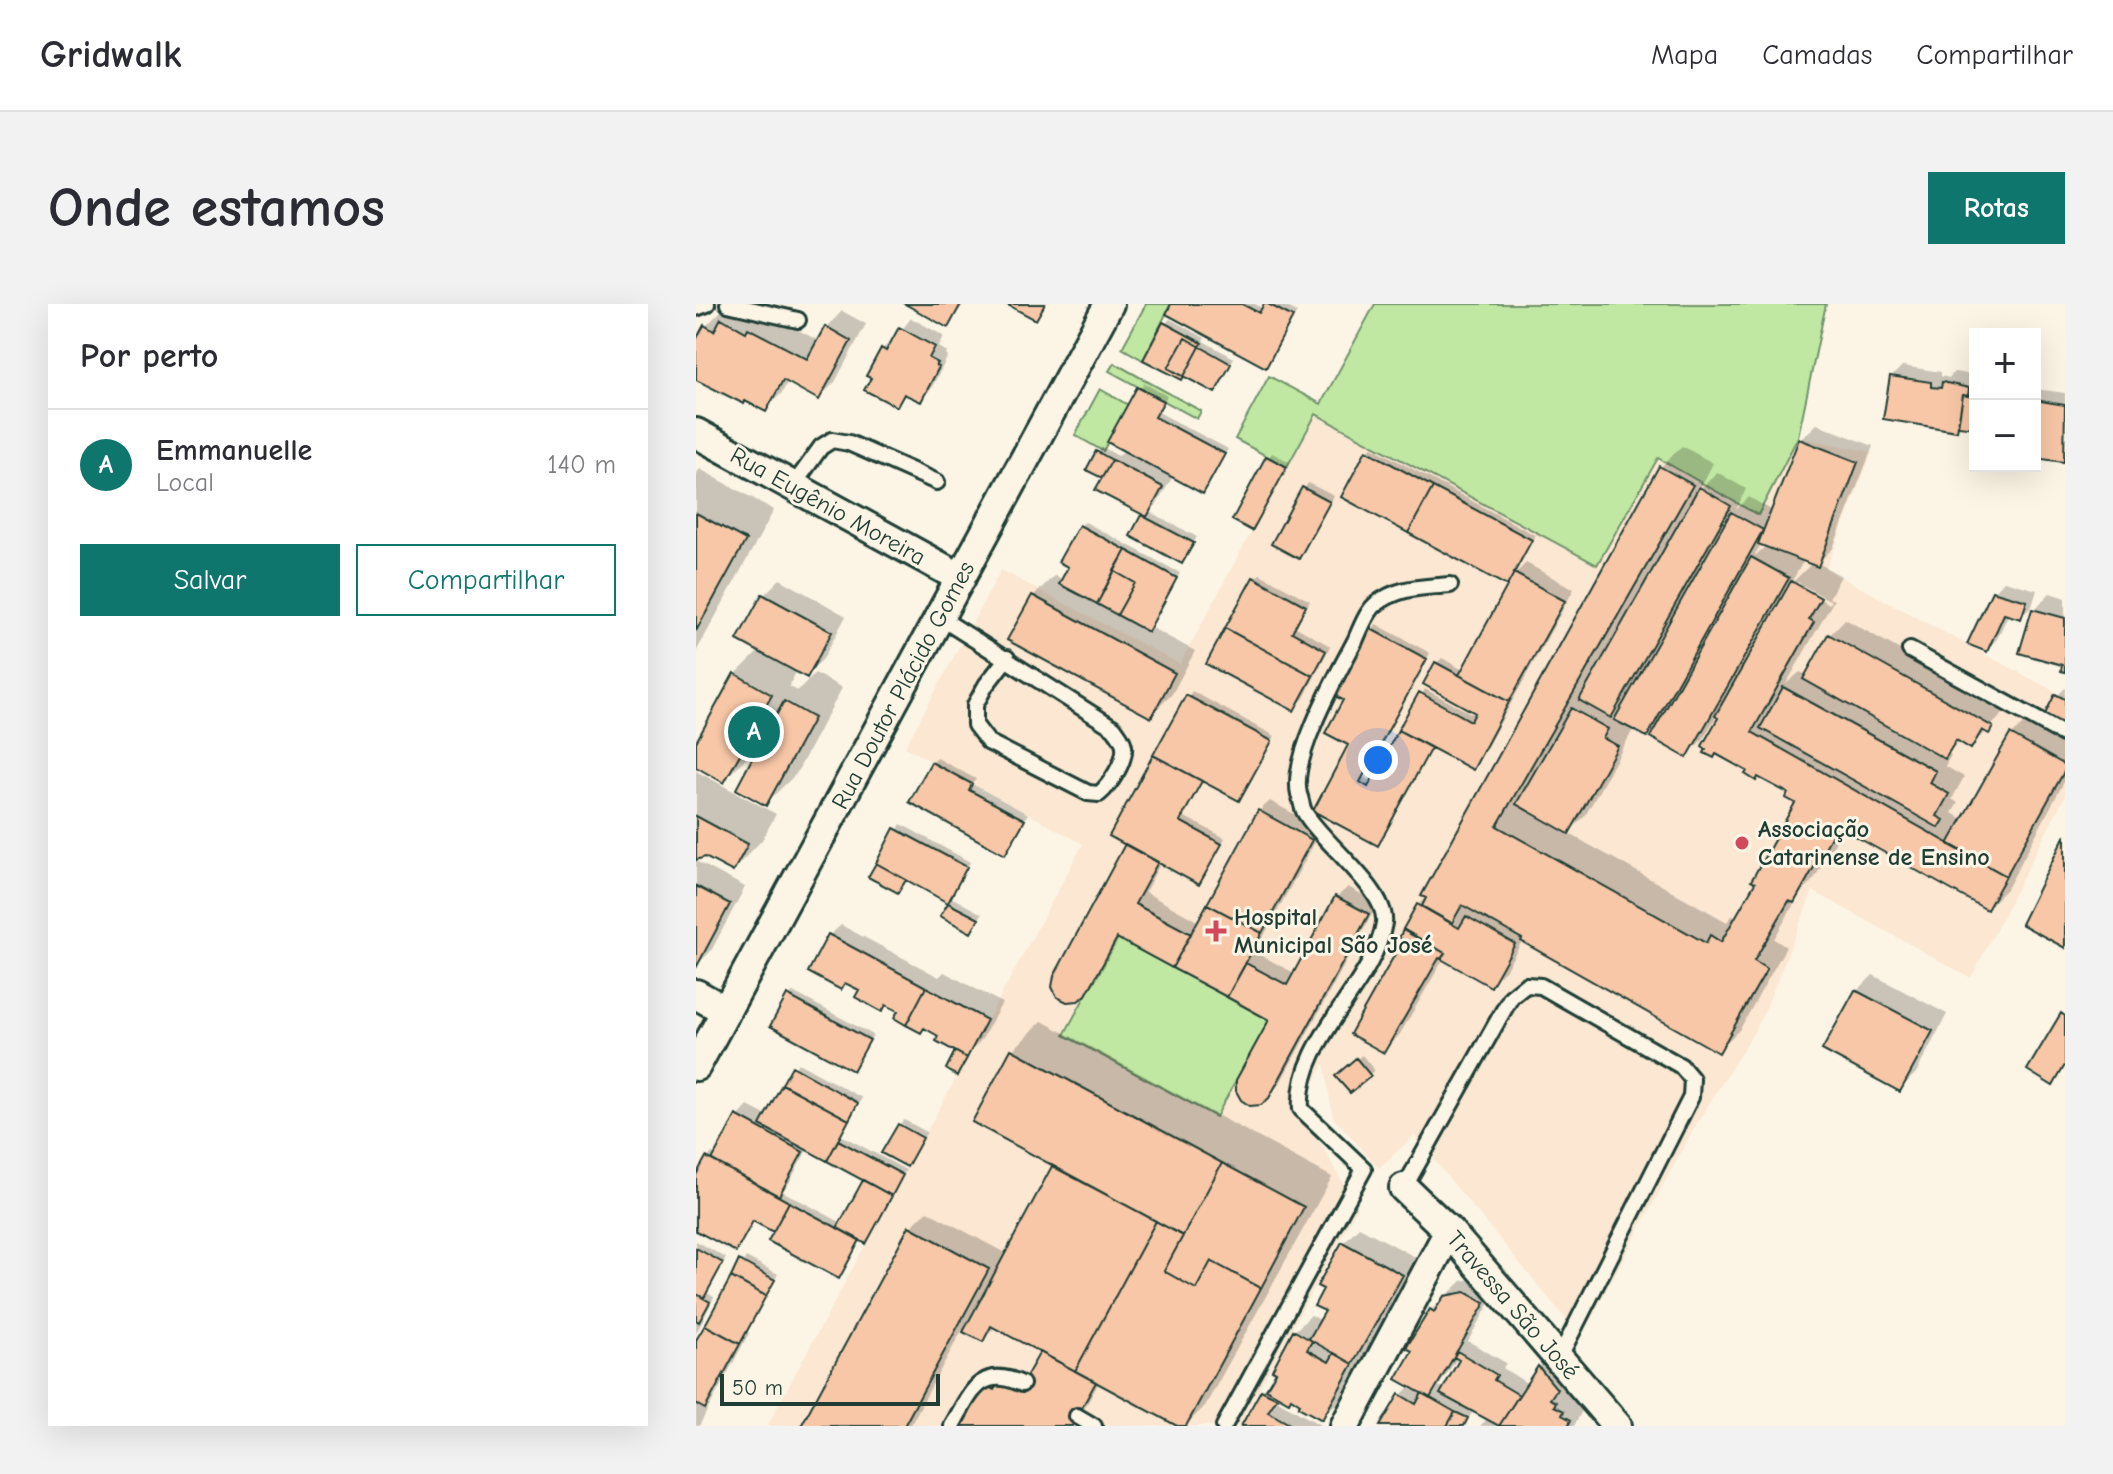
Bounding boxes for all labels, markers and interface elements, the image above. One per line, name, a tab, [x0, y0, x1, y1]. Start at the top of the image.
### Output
text: Gridwalk	[40, 33, 182, 77]
text: Mapa	[1651, 39, 1718, 71]
text: Camadas	[1762, 39, 1872, 71]
text: Compartilhar	[1916, 39, 2073, 71]
button: Rotas	[1928, 172, 2065, 244]
text: Onde estamos	[48, 176, 385, 240]
map controls	[1969, 328, 2041, 472]
button: +	[1969, 328, 2041, 400]
text: Por perto	[80, 336, 218, 376]
button: −	[1969, 400, 2041, 472]
text: Emmanuelle	[156, 433, 312, 468]
street label: Rua Eugênio Moreira	[726, 441, 930, 571]
text: A	[99, 450, 113, 480]
text: 140 m	[547, 450, 616, 480]
text: Local	[156, 468, 214, 498]
button: Salvar	[80, 544, 340, 616]
button: Compartilhar	[356, 544, 616, 616]
street label: Rua Doutor Plácido Gomes	[826, 556, 980, 814]
pin: A	[728, 702, 780, 762]
your location	[1358, 740, 1398, 780]
place label: Associação Catarinense de Ensino	[1758, 815, 1990, 871]
marker: Associação Catarinense de Ensino	[1733, 834, 1751, 852]
place label: Hospital Municipal São José	[1234, 903, 1433, 959]
marker: Hospital Municipal São José	[1205, 920, 1227, 942]
street label: Travessa São José	[1441, 1225, 1585, 1385]
scale bar	[720, 1370, 940, 1406]
text: 50 m	[732, 1375, 783, 1401]

